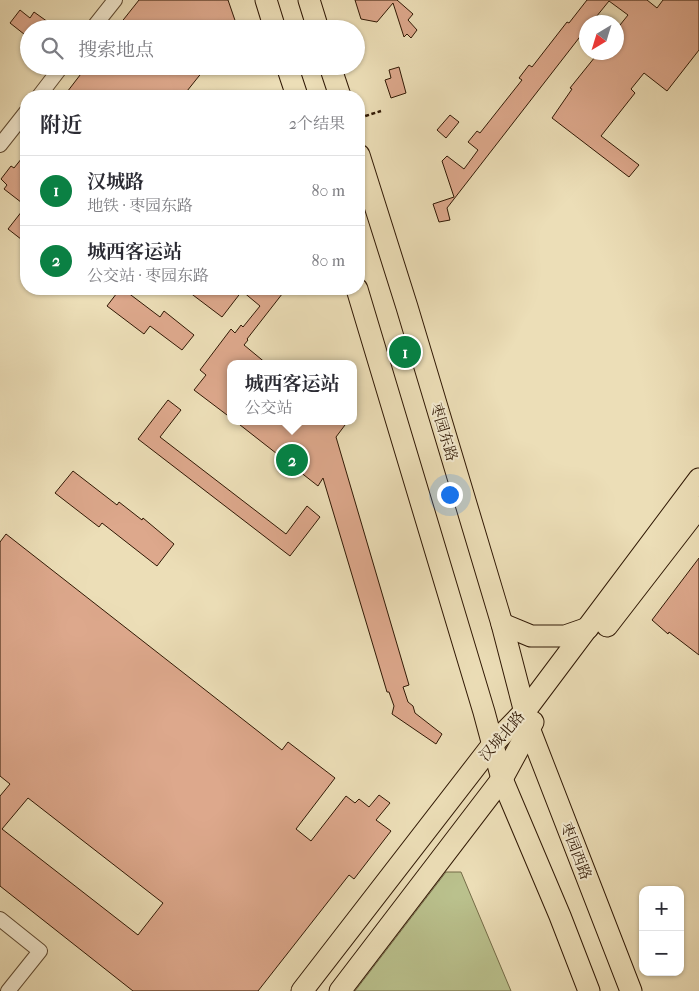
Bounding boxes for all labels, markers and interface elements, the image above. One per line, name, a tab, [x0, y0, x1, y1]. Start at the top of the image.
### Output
north arrow	[579, 15, 624, 60]
search box	[20, 20, 365, 75]
icon: search	[38, 34, 66, 62]
text: 搜索地点	[78, 39, 154, 61]
text: 附近	[40, 113, 82, 137]
text: 2个结果	[289, 114, 345, 133]
text: 汉城路	[87, 171, 144, 193]
text: 1	[53, 181, 59, 200]
text: 80 m	[311, 181, 345, 200]
text: 地铁 · 枣园东路	[87, 196, 193, 215]
text: 城西客运站	[87, 241, 182, 263]
text: 2	[52, 251, 60, 270]
text: 80 m	[311, 251, 345, 270]
text: 公交站 · 枣园东路	[87, 266, 209, 285]
pin: 1	[389, 333, 421, 371]
popup	[227, 360, 357, 425]
text: 城西客运站	[244, 373, 340, 395]
text: 公交站	[244, 398, 293, 417]
street label: 枣园东路	[427, 401, 461, 463]
pin: 2	[276, 441, 308, 479]
your location	[437, 482, 463, 508]
street label: 汉城北路	[476, 707, 528, 765]
street label: 枣园西路	[557, 820, 595, 882]
map controls	[639, 886, 684, 976]
button: +	[639, 886, 684, 931]
button: −	[639, 931, 684, 976]

